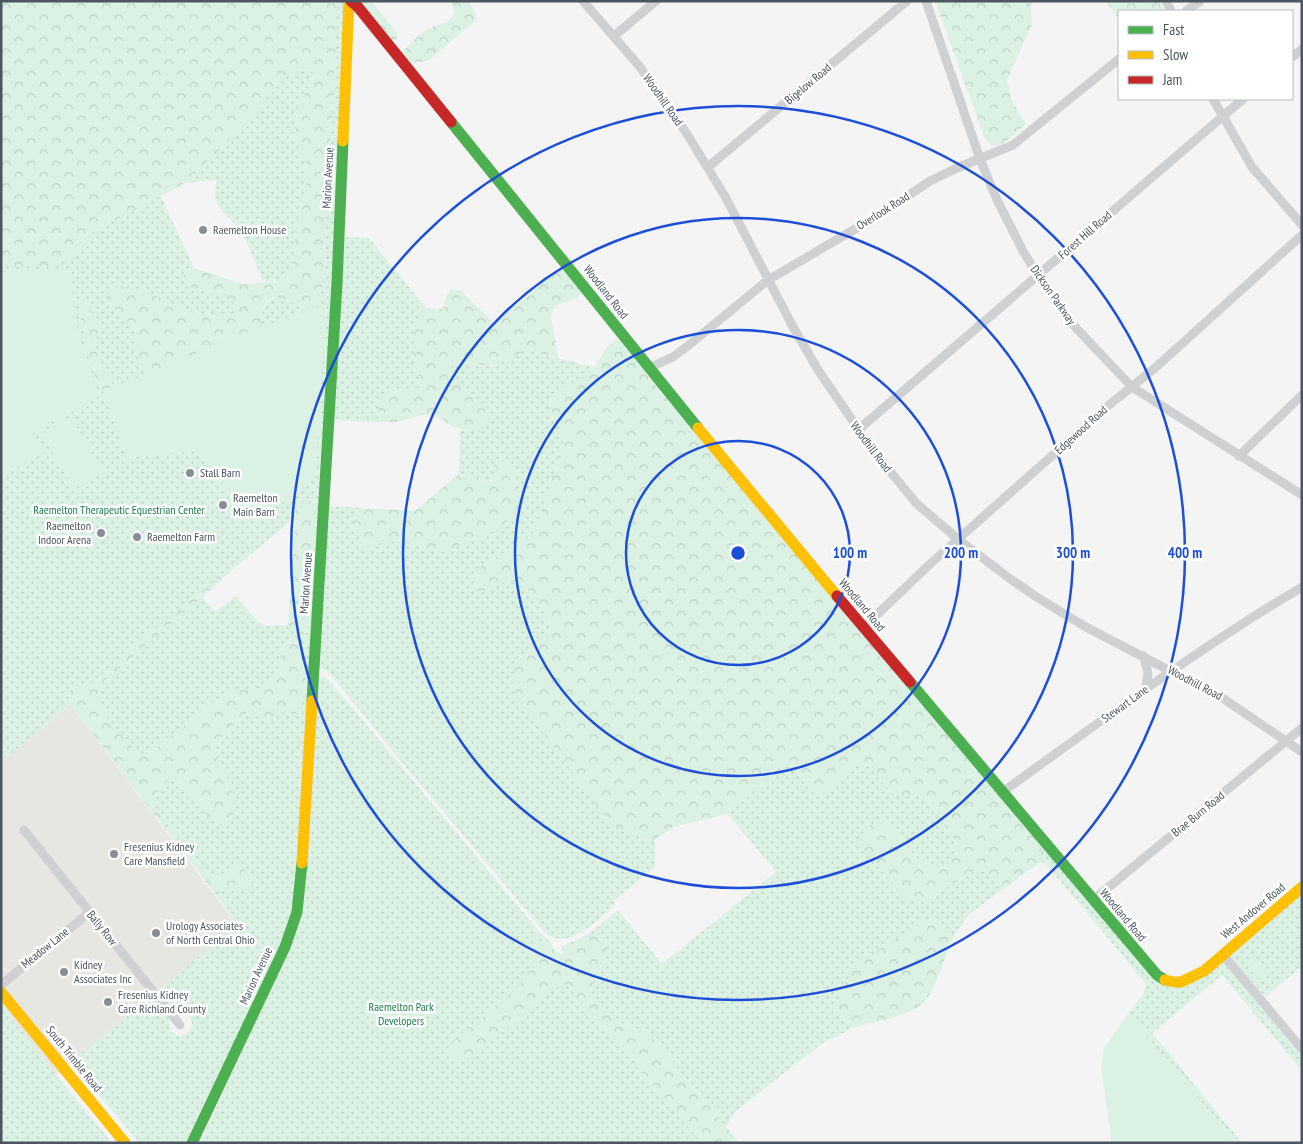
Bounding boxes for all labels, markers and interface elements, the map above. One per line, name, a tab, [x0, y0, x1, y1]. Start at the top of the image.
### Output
legend	[1118, 10, 1293, 100]
text: Fast	[1163, 20, 1184, 39]
text: Slow	[1163, 45, 1188, 64]
street label: Bigelow Road	[781, 60, 834, 107]
text: Jam	[1162, 70, 1182, 89]
street label: Woodhill Road	[640, 71, 687, 128]
street label: Marion Avenue	[318, 147, 337, 209]
street label: Overlook Road	[853, 188, 912, 233]
street label: Forest Hill Road	[1055, 207, 1114, 262]
place label: Raemelton House	[213, 222, 286, 237]
marker: Raemelton House	[197, 224, 209, 236]
street label: Woodland Road	[581, 262, 632, 322]
street label: Dickson Parkway	[1027, 262, 1080, 328]
street label: Edgewood Road	[1051, 402, 1110, 457]
street label: Woodhill Road	[847, 418, 895, 475]
place label: Stall Barn	[200, 465, 240, 480]
marker: Stall Barn	[184, 467, 196, 479]
place label: Raemelton Main Barn	[233, 490, 278, 519]
marker: Raemelton Main Barn	[217, 499, 229, 511]
park label: Raemelton Therapeutic Equestrian Center	[33, 502, 206, 517]
place label: Raemelton Indoor Arena	[38, 518, 91, 547]
marker: Raemelton Indoor Arena	[95, 527, 107, 539]
place label: Raemelton Farm	[147, 529, 215, 544]
marker: Raemelton Farm	[131, 531, 143, 543]
text: 100 m	[833, 543, 867, 562]
text: 200 m	[944, 543, 978, 562]
text: 300 m	[1056, 543, 1090, 562]
text: 400 m	[1168, 543, 1202, 562]
centre of rings	[729, 544, 747, 562]
street label: Marion Avenue	[296, 552, 315, 614]
street label: Woodland Road	[836, 575, 889, 634]
street label: Woodhill Road	[1165, 662, 1225, 703]
street label: Stewart Lane	[1098, 682, 1151, 726]
street label: Brae Burn Road	[1168, 788, 1227, 839]
place label: Fresenius Kidney Care Mansfield	[124, 839, 195, 868]
marker: Fresenius Kidney Care Mansfield	[108, 848, 120, 860]
street label: West Andover Road	[1217, 879, 1288, 942]
street label: Woodland Road	[1097, 885, 1150, 944]
street label: Bally Row	[84, 907, 121, 949]
place label: Urology Associates of North Central Ohio	[166, 918, 255, 947]
street label: Meadow Lane	[18, 924, 72, 971]
marker: Urology Associates of North Central Ohio	[150, 927, 162, 939]
street label: Marion Avenue	[236, 945, 275, 1007]
place label: Kidney Associates Inc	[74, 957, 132, 986]
marker: Kidney Associates Inc	[58, 966, 70, 978]
place label: Fresenius Kidney Care Richland County	[118, 987, 206, 1016]
marker: Fresenius Kidney Care Richland County	[102, 996, 114, 1008]
park label: Raemelton Park Developers	[368, 999, 434, 1028]
street label: South Trimble Road	[43, 1023, 106, 1095]

